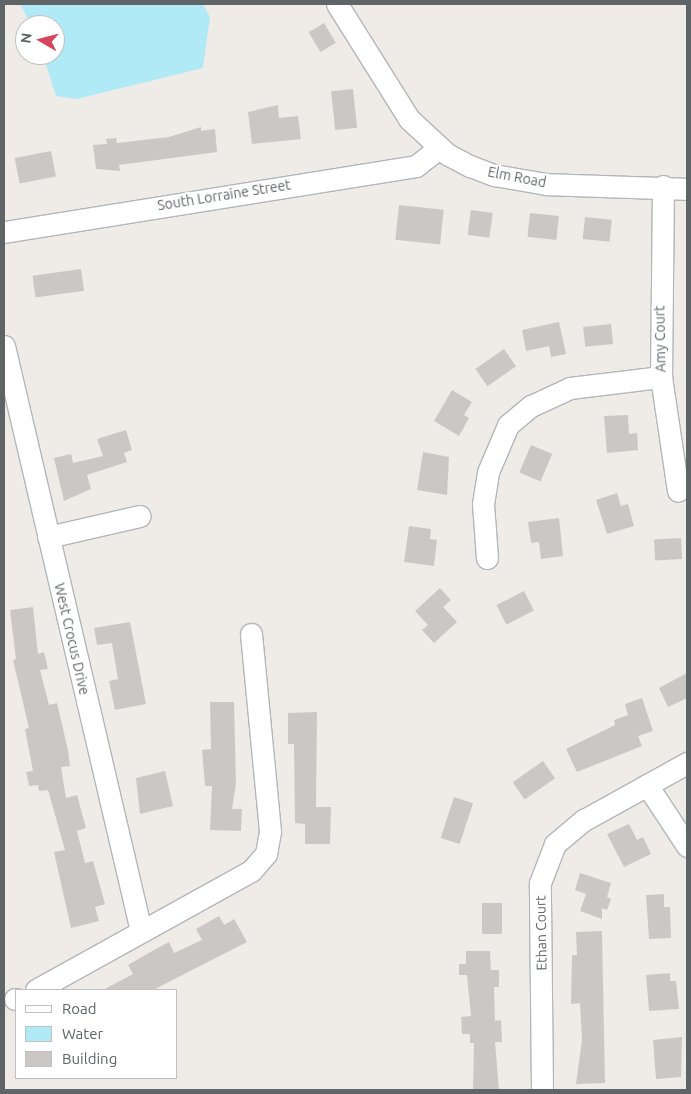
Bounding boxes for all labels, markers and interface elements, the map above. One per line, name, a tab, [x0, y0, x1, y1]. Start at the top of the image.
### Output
north arrow	[15, 15, 65, 65]
text: N	[17, 32, 35, 44]
street label: Elm Road	[486, 163, 548, 191]
street label: South Lorraine Street	[156, 176, 292, 214]
street label: Amy Court	[651, 306, 669, 372]
street label: West Crocus Drive	[51, 581, 93, 697]
street label: Ethan Court	[532, 895, 550, 971]
legend	[15, 989, 178, 1079]
text: Road	[62, 1000, 97, 1017]
text: Water	[62, 1025, 103, 1042]
text: Building	[62, 1050, 117, 1067]

